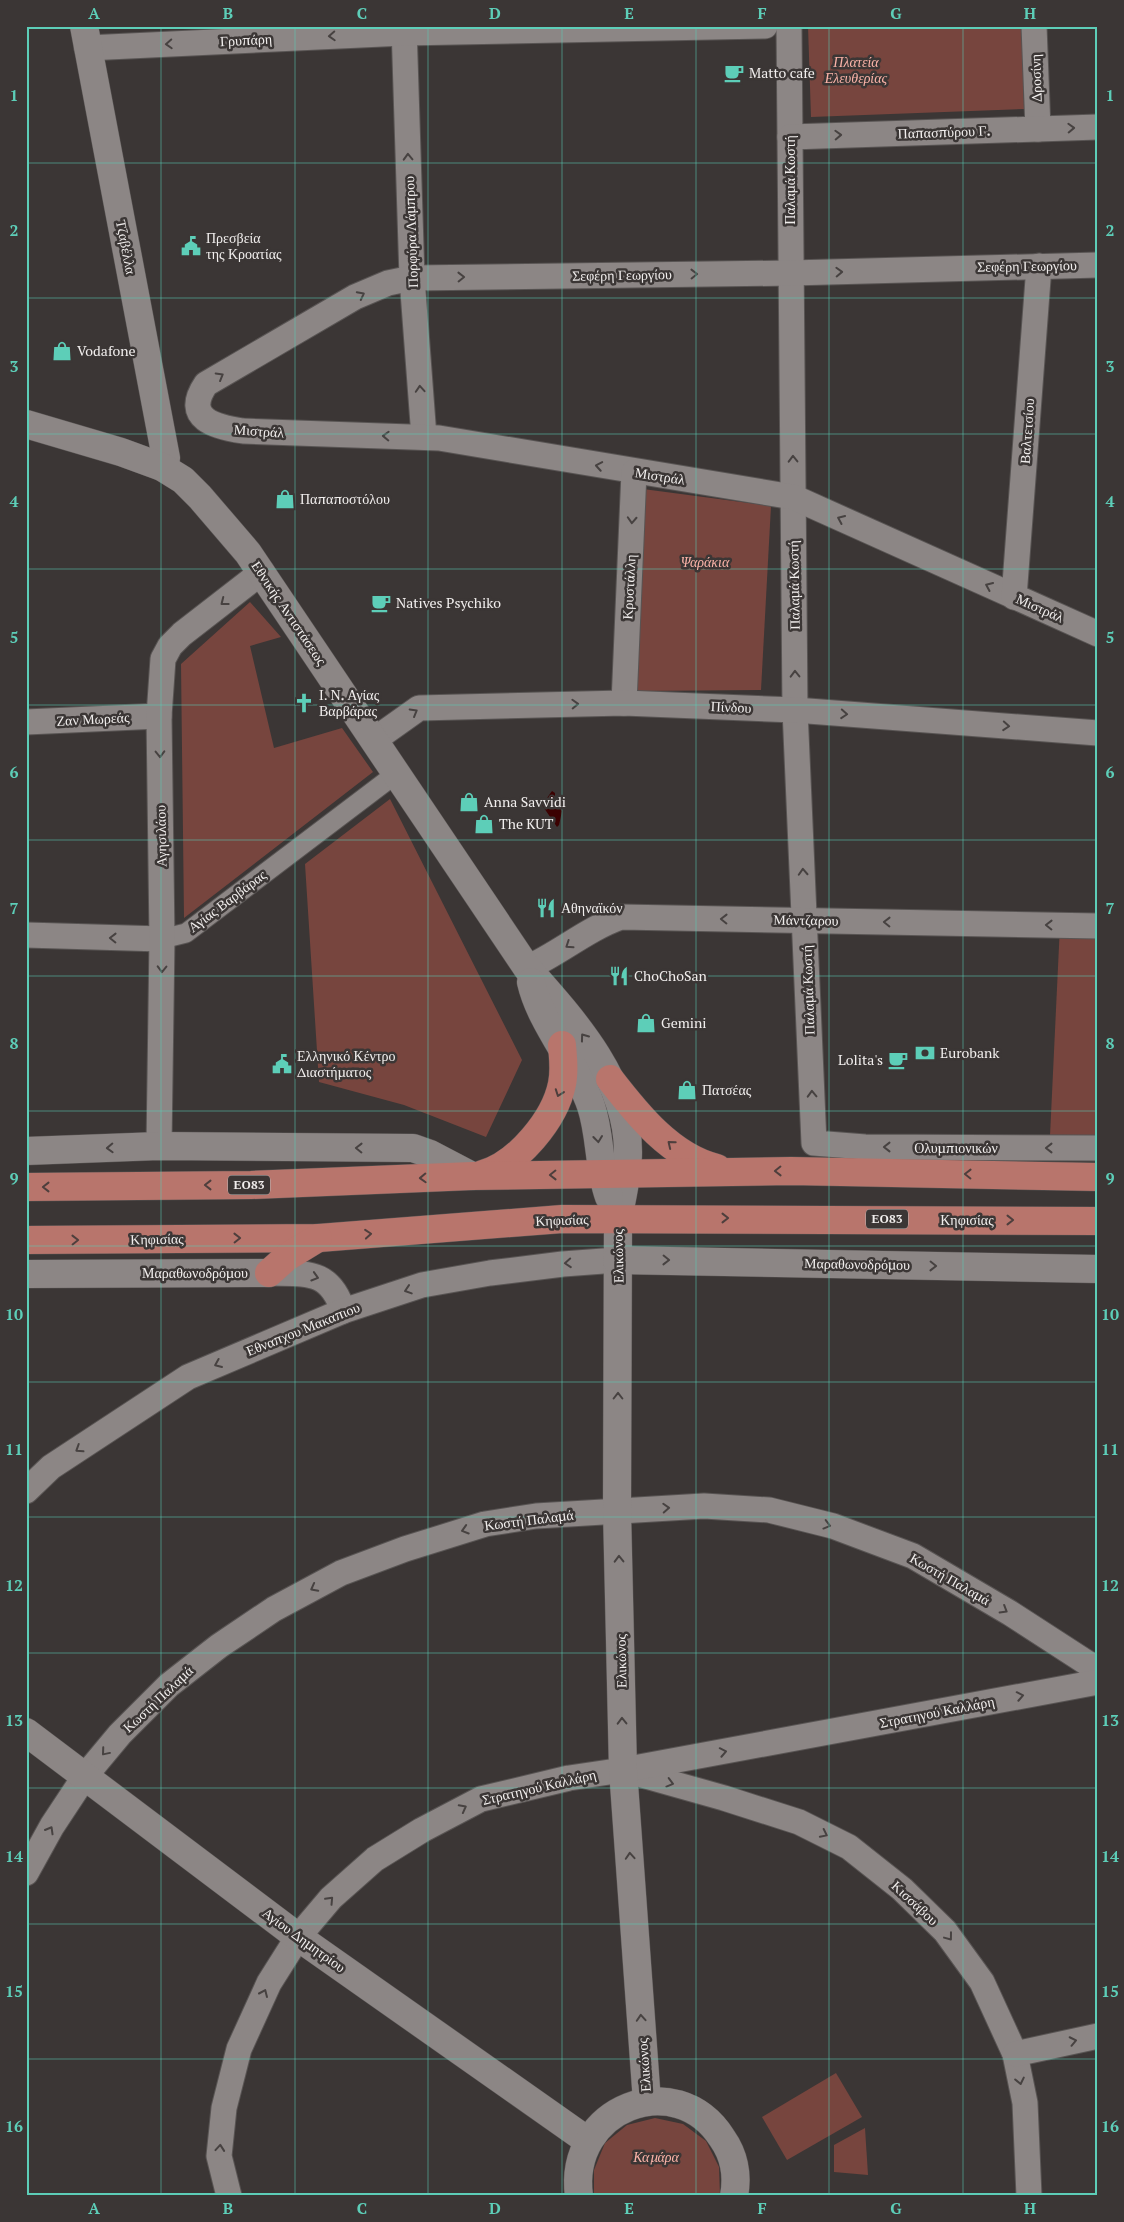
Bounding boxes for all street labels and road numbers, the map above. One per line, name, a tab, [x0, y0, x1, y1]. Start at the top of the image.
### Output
street label: Γρυπάρη	[219, 29, 273, 50]
street label: Δροσίνη	[1025, 54, 1046, 102]
street label: Παπασπύρου Γ.	[897, 120, 991, 143]
street label: Παλαμά Κωστή	[780, 135, 799, 225]
street label: Πορφύρα Λάμπρου	[399, 176, 422, 288]
street label: Τζαβέλλα	[112, 218, 141, 276]
street label: Σεφέρη Γεωργίου	[977, 255, 1077, 276]
street label: Σεφέρη Γεωργίου	[572, 264, 672, 285]
street label: Βαλτετσίου	[1015, 397, 1038, 464]
street label: Μιστράλ	[233, 419, 285, 442]
street label: Μιστράλ	[634, 462, 687, 489]
street label: Παλαμά Κωστή	[783, 540, 804, 630]
street label: Κρυστάλλη	[617, 554, 640, 620]
street label: Εθνικής Αντιστάσεως	[247, 557, 332, 669]
street label: Μιστράλ	[1013, 589, 1067, 627]
street label: Πίνδου	[710, 696, 752, 717]
street label: Ζαν Μωρεάς	[56, 707, 130, 730]
street label: Αγησιλάου	[150, 805, 171, 867]
street label: Αγίας Βαρβάρας	[184, 865, 270, 936]
street label: Μάντζαρου	[773, 909, 839, 930]
street label: Παλαμά Κωστή	[796, 945, 819, 1035]
street label: Ολυμπιονικών	[914, 1138, 998, 1157]
road number: ΕΟ83	[228, 1176, 270, 1194]
street label: Κηφισίας	[535, 1209, 589, 1230]
road number: ΕΟ83	[866, 1210, 908, 1228]
street label: Κηφισίας	[940, 1210, 994, 1229]
street label: Ελικώνος	[608, 1228, 627, 1283]
street label: Κηφισίας	[130, 1229, 184, 1248]
street label: Μαραθωνοδρόμου	[804, 1253, 910, 1274]
street label: Μαραθωνοδρόμου	[142, 1263, 248, 1282]
street label: Εθναπχου Μακαπιου	[243, 1297, 363, 1360]
street label: Κωστή Παλαμά	[483, 1505, 575, 1534]
street label: Κωστή Παλαμά	[907, 1548, 994, 1610]
street label: Ελικώνος	[611, 1633, 630, 1688]
street label: Κωστή Παλαμά	[118, 1661, 197, 1736]
street label: Στρατηγού Καλλάρη	[878, 1691, 996, 1732]
street label: Στρατηγού Καλλάρη	[480, 1764, 598, 1809]
street label: Κισσάβου	[888, 1876, 943, 1929]
street label: Αγίου Δημητρίου	[259, 1903, 350, 1976]
street label: Ελικώνος	[632, 2037, 655, 2093]

